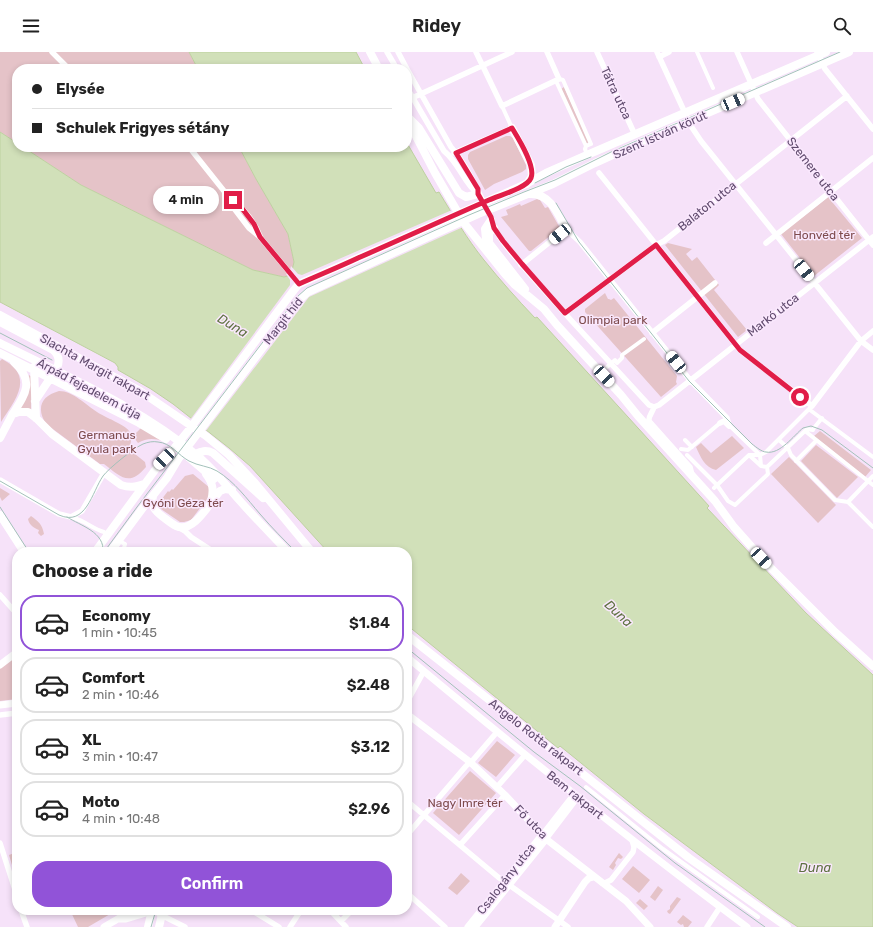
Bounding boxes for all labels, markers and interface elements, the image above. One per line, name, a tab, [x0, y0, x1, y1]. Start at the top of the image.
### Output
icon: menu	[20, 15, 42, 37]
text: Ridey	[412, 15, 461, 37]
icon: search	[831, 15, 853, 37]
street label: Tátra utca	[598, 65, 634, 121]
text: Elysée	[56, 80, 105, 98]
car	[720, 92, 746, 112]
street label: Szent István körút	[611, 108, 710, 162]
text: Schulek Frigyes sétány	[56, 119, 229, 137]
street label: Szemere utca	[784, 134, 842, 204]
street label: Balaton utca	[675, 178, 739, 234]
callout: 4 min	[153, 186, 219, 214]
route end	[224, 191, 242, 209]
text: 4 min	[168, 192, 204, 207]
car	[547, 222, 573, 246]
park label: Honvéd tér	[793, 228, 855, 242]
car	[792, 257, 816, 283]
street label: Markó utca	[744, 291, 802, 339]
street label: Margit híd	[260, 295, 306, 347]
water label: Duna	[215, 311, 251, 340]
park label: Olimpia park	[579, 313, 648, 327]
street label: Slachta Margit rakpart	[38, 331, 153, 403]
car	[664, 349, 688, 375]
street label: Árpád fejedelem útja	[35, 356, 143, 422]
car	[591, 363, 617, 389]
route start	[791, 388, 809, 406]
park label: Germanus Gyula park	[77, 428, 137, 456]
car	[151, 446, 177, 472]
park label: Gyóni Géza tér	[143, 496, 224, 510]
car	[748, 545, 774, 571]
text: Choose a ride	[32, 560, 153, 582]
water label: Duna	[602, 597, 636, 630]
icon: car	[34, 605, 70, 641]
text: Economy	[82, 607, 151, 625]
text: $1.84	[349, 614, 390, 632]
text: 1 min · 10:45	[82, 625, 157, 640]
icon: car	[34, 667, 70, 703]
text: Comfort	[82, 669, 145, 687]
text: $2.48	[347, 676, 390, 694]
text: 2 min · 10:46	[82, 687, 159, 702]
street label: Angelo Rotta rakpart	[486, 696, 586, 778]
icon: car	[34, 729, 70, 765]
text: XL	[82, 731, 101, 749]
text: $3.12	[351, 738, 390, 756]
text: 3 min · 10:47	[82, 749, 158, 764]
street label: Bem rakpart	[544, 768, 606, 822]
icon: car	[34, 791, 70, 827]
text: Moto	[82, 793, 120, 811]
park label: Nagy Imre tér	[427, 796, 503, 810]
text: $2.96	[348, 800, 390, 818]
street label: Fő utca	[511, 802, 551, 842]
text: 4 min · 10:48	[82, 811, 160, 826]
street label: Csalogány utca	[474, 841, 538, 917]
water label: Duna	[799, 860, 832, 875]
button: Confirm	[32, 861, 392, 907]

